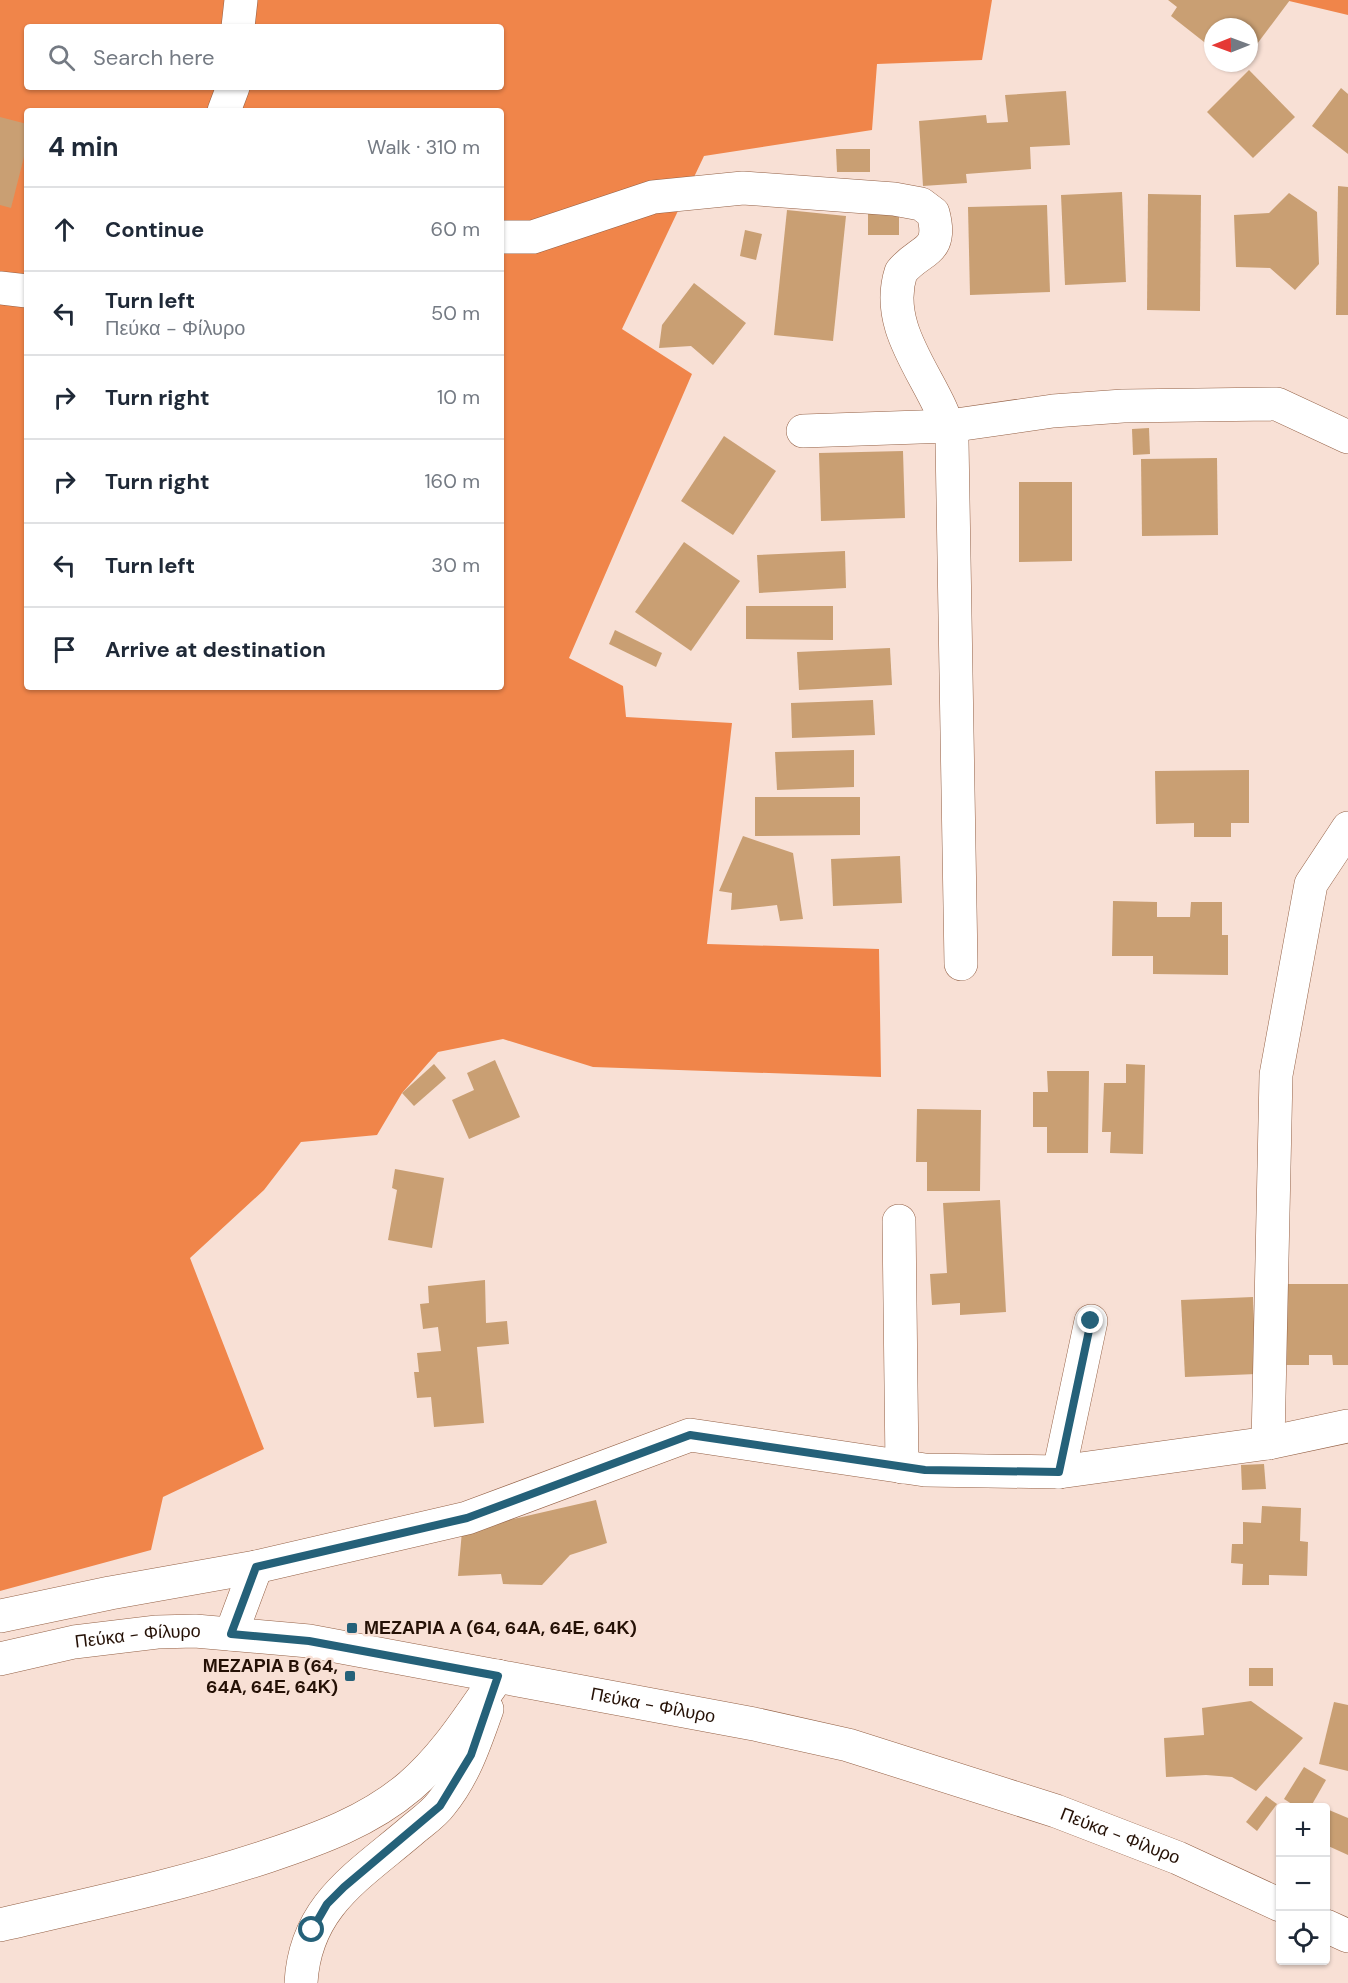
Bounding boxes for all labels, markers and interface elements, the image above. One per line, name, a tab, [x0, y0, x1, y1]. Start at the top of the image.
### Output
north arrow	[1204, 18, 1258, 72]
search box	[24, 24, 504, 90]
icon: search	[45, 41, 78, 74]
text: Search here	[93, 43, 214, 72]
text: 4 min	[48, 130, 119, 164]
text: Walk · 310 m	[367, 134, 480, 160]
icon: ahead	[48, 213, 81, 246]
text: Continue	[105, 215, 204, 244]
text: 60 m	[431, 216, 480, 242]
text: Turn left	[105, 286, 195, 315]
icon: left	[48, 297, 81, 330]
text: 50 m	[431, 300, 480, 326]
text: Πεύκα - Φίλυρο	[105, 315, 245, 341]
icon: right	[48, 381, 81, 414]
text: Turn right	[105, 383, 210, 412]
text: 10 m	[437, 384, 480, 410]
icon: right	[48, 465, 81, 498]
text: Turn right	[105, 467, 210, 496]
text: 160 m	[424, 468, 480, 494]
icon: left	[48, 549, 81, 582]
text: Turn left	[105, 551, 195, 580]
text: 30 m	[431, 552, 480, 578]
icon: arrive	[48, 633, 81, 666]
text: Arrive at destination	[105, 635, 326, 664]
route end	[1077, 1307, 1103, 1333]
place label: ΜΕΖΑΡΙΑ A (64, 64Α, 64Ε, 64Κ)	[364, 1616, 637, 1640]
street label: Πεύκα - Φίλυρο	[73, 1619, 202, 1654]
marker: ΜΕΖΑΡΙΑ A (64, 64Α, 64Ε, 64Κ)	[345, 1621, 359, 1635]
place label: ΜΕΖΑΡΙΑ B (64, 64Α, 64Ε, 64Κ)	[203, 1654, 338, 1699]
marker: ΜΕΖΑΡΙΑ B (64, 64Α, 64Ε, 64Κ)	[343, 1669, 357, 1683]
street label: Πεύκα - Φίλυρο	[589, 1682, 717, 1729]
street label: Πεύκα - Φίλυρο	[1057, 1802, 1184, 1870]
map controls	[1276, 1803, 1330, 1965]
button: +	[1276, 1803, 1330, 1857]
button: −	[1276, 1857, 1330, 1911]
button: locate	[1276, 1911, 1330, 1965]
route start	[298, 1916, 324, 1942]

